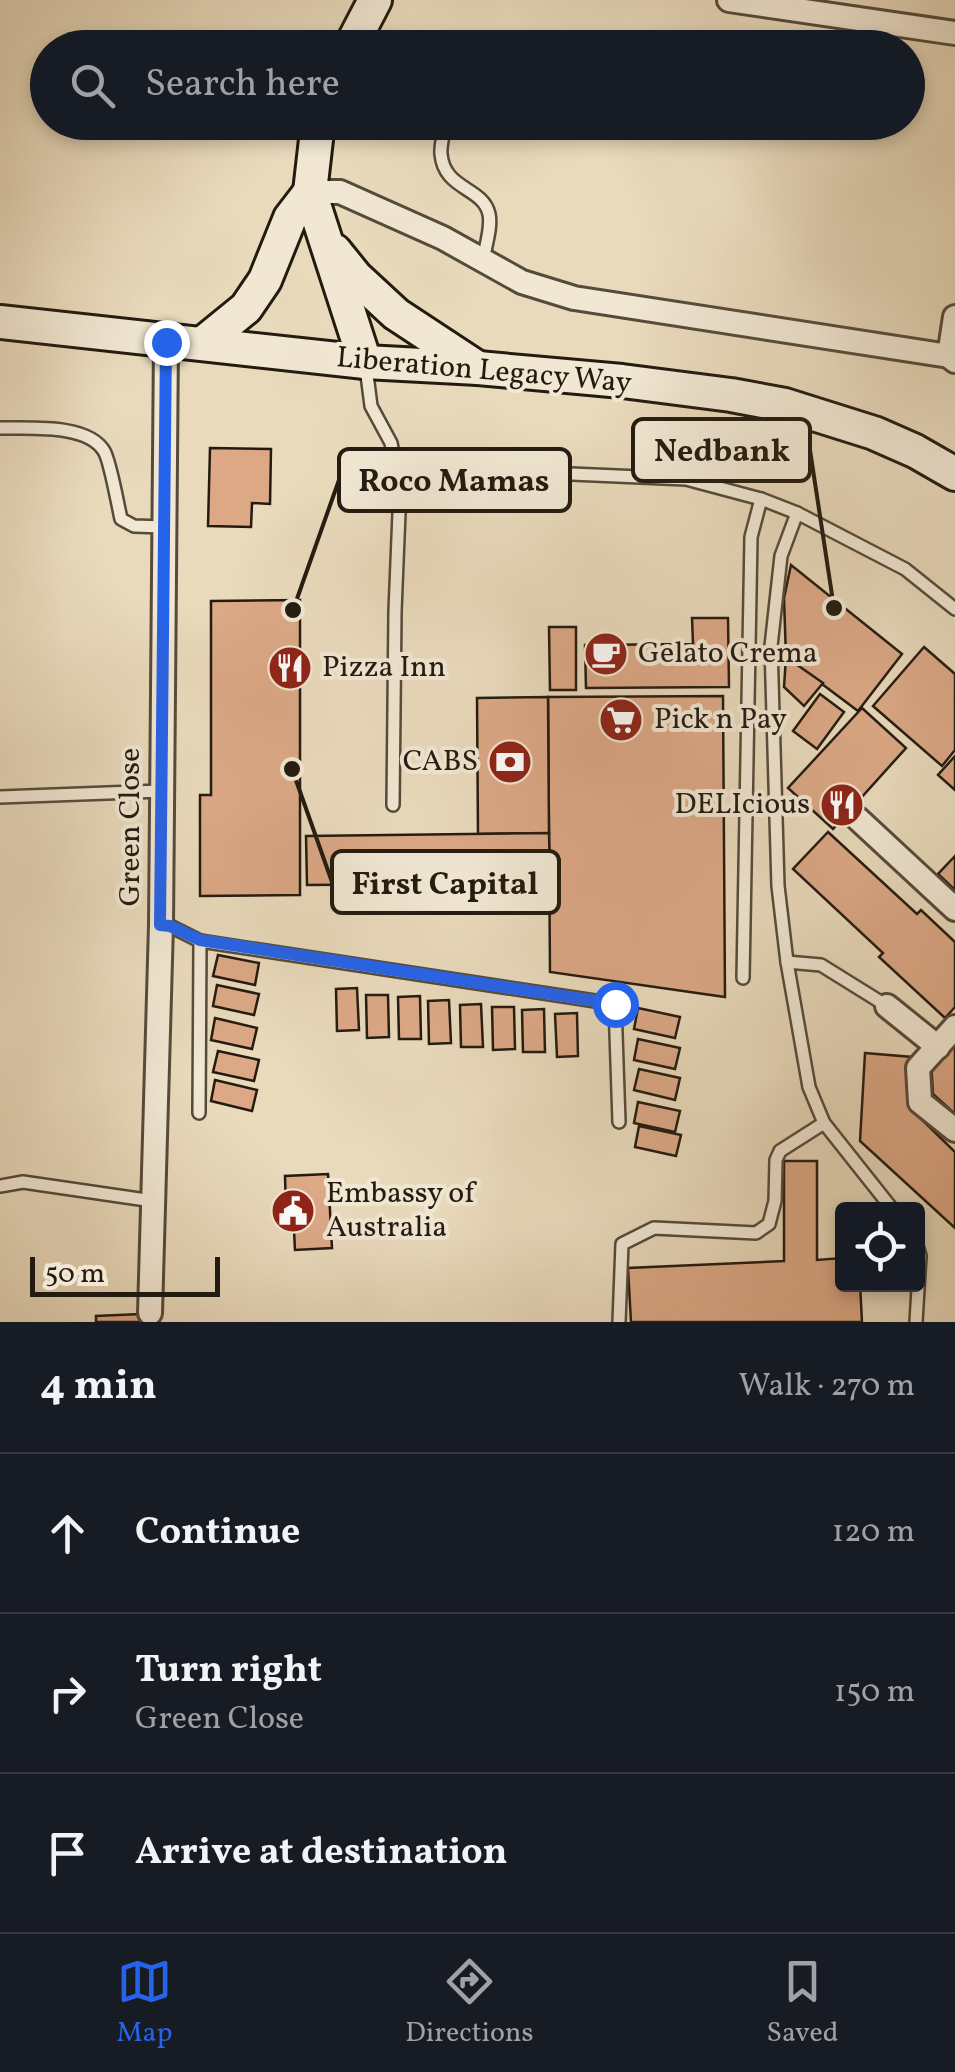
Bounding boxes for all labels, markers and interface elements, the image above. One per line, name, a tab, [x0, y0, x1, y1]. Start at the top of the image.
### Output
search box	[30, 30, 925, 140]
icon: search	[65, 58, 120, 113]
text: Search here	[145, 59, 340, 112]
route end	[144, 320, 190, 366]
street label: Liberation Legacy Way	[335, 337, 633, 405]
callout: Nedbank	[633, 419, 810, 481]
text: Nedbank	[654, 431, 790, 475]
callout: Roco Mamas	[339, 449, 570, 511]
text: Roco Mamas	[358, 461, 550, 505]
cafe icon: Gelato Crema	[583, 631, 629, 677]
place label: Gelato Crema	[638, 633, 818, 675]
restaurant icon: Pizza Inn	[267, 645, 313, 691]
place label: Pizza Inn	[322, 647, 446, 689]
supermarket icon: Pick n Pay	[598, 697, 644, 743]
place label: Pick n Pay	[654, 699, 787, 741]
bank icon: CABS	[487, 739, 533, 785]
place label: CABS	[403, 741, 478, 783]
street label: Green Close	[110, 748, 152, 906]
restaurant icon: DELIcious	[819, 782, 865, 828]
place label: DELIcious	[674, 784, 810, 826]
callout: First Capital	[332, 851, 559, 913]
text: First Capital	[352, 864, 539, 908]
route start	[593, 982, 639, 1028]
place label: Embassy of Australia	[326, 1173, 477, 1249]
public building icon: Embassy of Australia	[270, 1188, 316, 1234]
map controls	[835, 1202, 925, 1292]
button: locate	[835, 1202, 925, 1292]
scale bar	[30, 1252, 220, 1296]
text: 50 m	[45, 1255, 105, 1294]
text: 4 min	[40, 1358, 157, 1417]
text: Walk · 270 m	[739, 1365, 915, 1409]
icon: ahead	[40, 1506, 95, 1561]
text: Continue	[135, 1507, 300, 1560]
text: 120 m	[832, 1511, 915, 1555]
text: Turn right	[135, 1645, 322, 1698]
icon: right	[40, 1666, 95, 1721]
text: 150 m	[834, 1671, 915, 1715]
text: Green Close	[135, 1698, 304, 1742]
icon: arrive	[40, 1826, 95, 1881]
text: Arrive at destination	[135, 1827, 508, 1880]
tab: Map	[116, 1954, 172, 2053]
tab: Directions	[405, 1954, 534, 2053]
tab: Saved	[766, 1954, 839, 2053]

